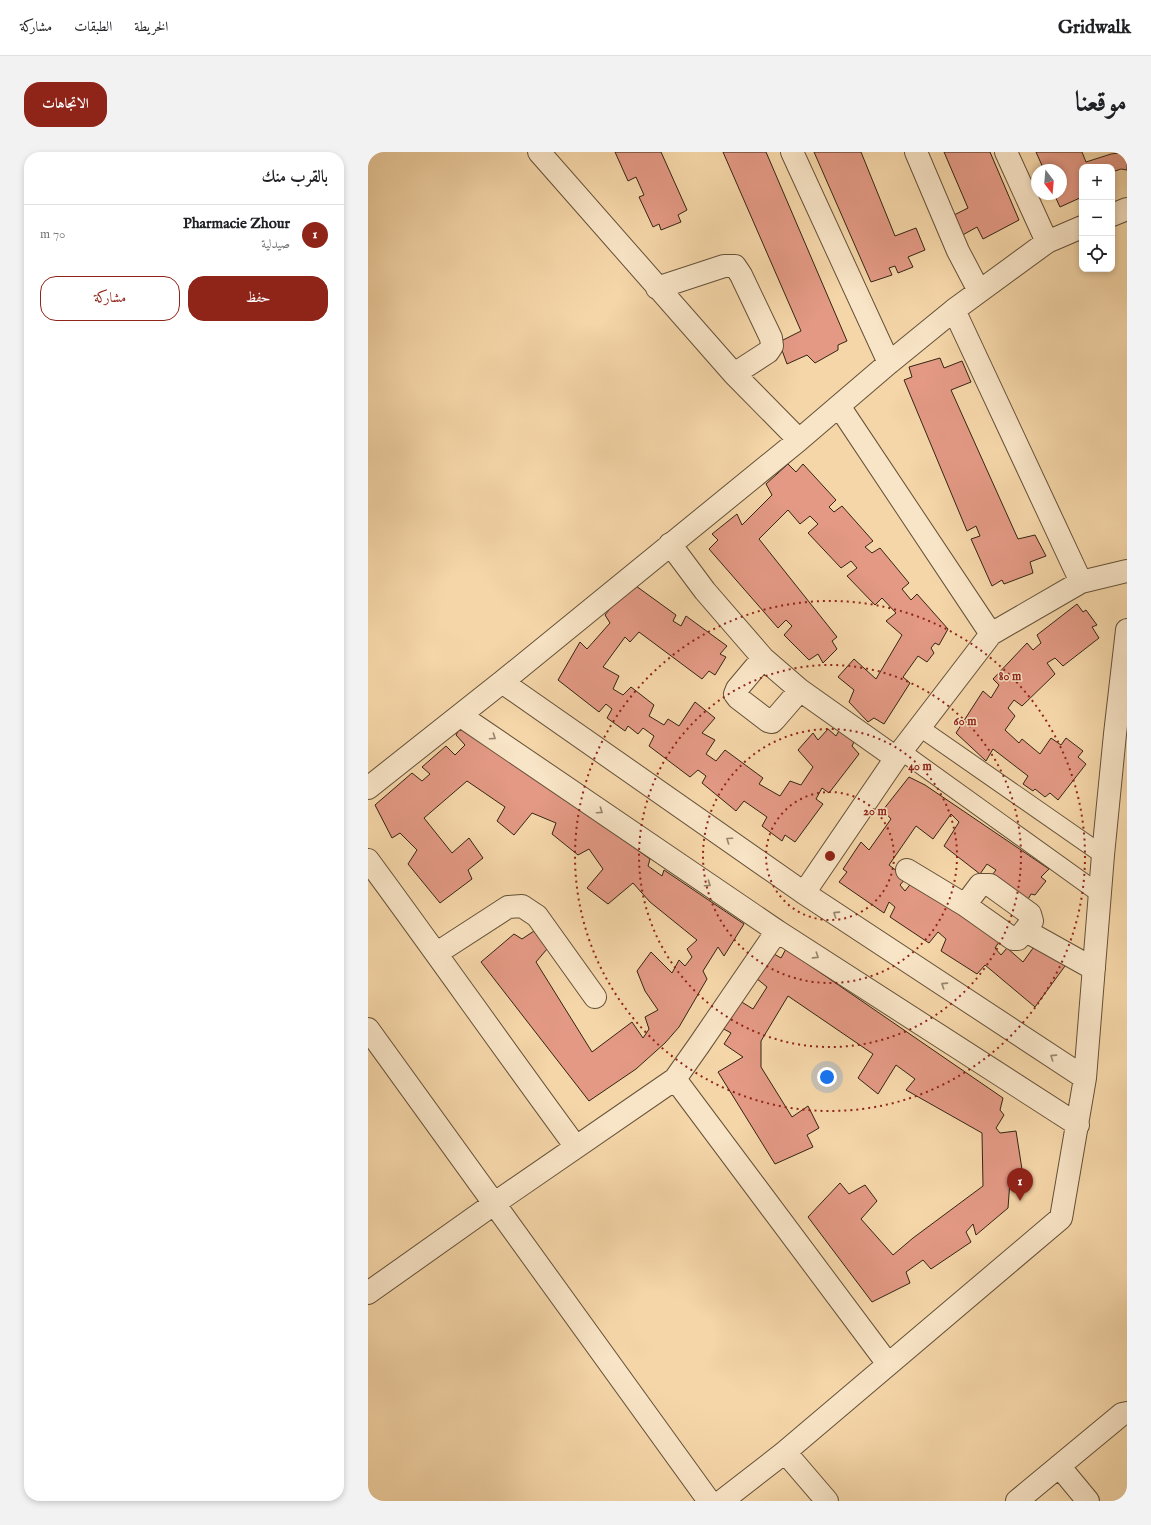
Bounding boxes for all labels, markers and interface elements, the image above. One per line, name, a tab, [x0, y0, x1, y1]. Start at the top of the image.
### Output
text: Gridwalk	[1058, 16, 1131, 40]
text: مشاركة	[20, 18, 52, 36]
text: الطبقات	[74, 18, 112, 36]
text: الخريطة	[134, 18, 168, 36]
button: الاتجاهات	[24, 82, 107, 127]
text: موقعنا	[1075, 86, 1127, 121]
north arrow	[1031, 164, 1067, 200]
map controls	[1079, 164, 1115, 272]
button: +	[1079, 164, 1115, 200]
text: بالقرب منك	[261, 167, 328, 188]
button: −	[1079, 200, 1115, 236]
text: Pharmacie Zhour	[183, 214, 290, 233]
text: 70 m	[40, 226, 65, 243]
text: 1	[313, 226, 317, 243]
text: صيدلية	[261, 236, 290, 253]
button: locate	[1079, 236, 1115, 272]
button: مشاركة	[40, 276, 180, 321]
button: حفظ	[188, 276, 328, 321]
text: 80 m	[999, 669, 1022, 684]
text: 60 m	[954, 714, 977, 729]
one-way arrow	[489, 733, 496, 740]
text: 40 m	[908, 759, 933, 774]
text: 20 m	[863, 804, 887, 819]
one-way arrow	[596, 806, 603, 814]
one-way arrow	[726, 838, 733, 845]
centre of rings	[823, 849, 837, 863]
one-way arrow	[703, 879, 710, 886]
one-way arrow	[833, 911, 840, 918]
one-way arrow	[812, 951, 819, 959]
one-way arrow	[942, 983, 949, 990]
one-way arrow	[1050, 1054, 1057, 1062]
your location	[817, 1067, 837, 1087]
pin: 1	[1007, 1168, 1033, 1201]

